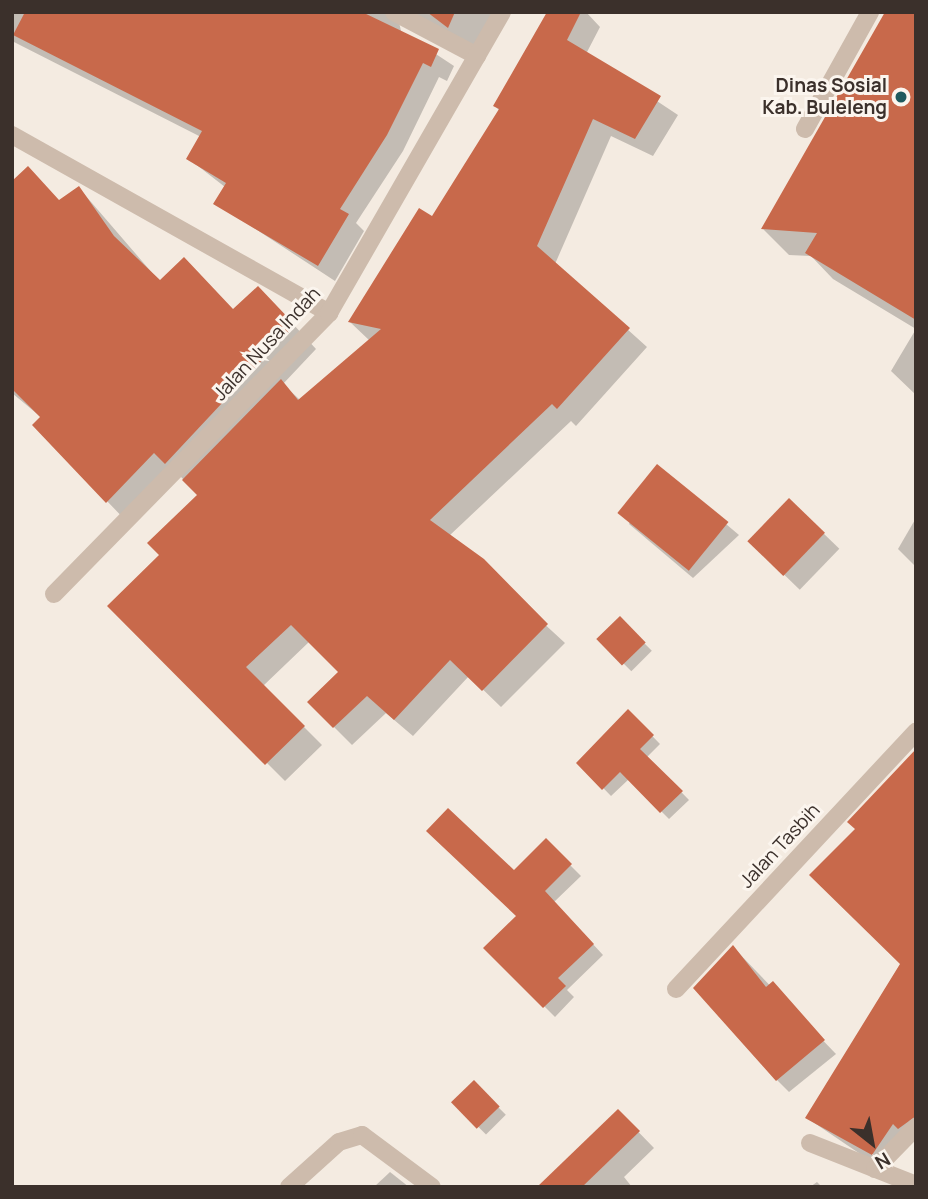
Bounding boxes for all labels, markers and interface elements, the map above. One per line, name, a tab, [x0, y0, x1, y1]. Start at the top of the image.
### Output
place label: Dinas Sosial Kab. Buleleng	[762, 75, 887, 119]
marker: Dinas Sosial Kab. Buleleng	[893, 89, 909, 105]
street label: Jalan Nusa Indah	[209, 283, 325, 405]
street label: Jalan Tasbih	[735, 799, 825, 893]
north arrow	[837, 1108, 907, 1178]
text: N	[870, 1146, 895, 1176]

